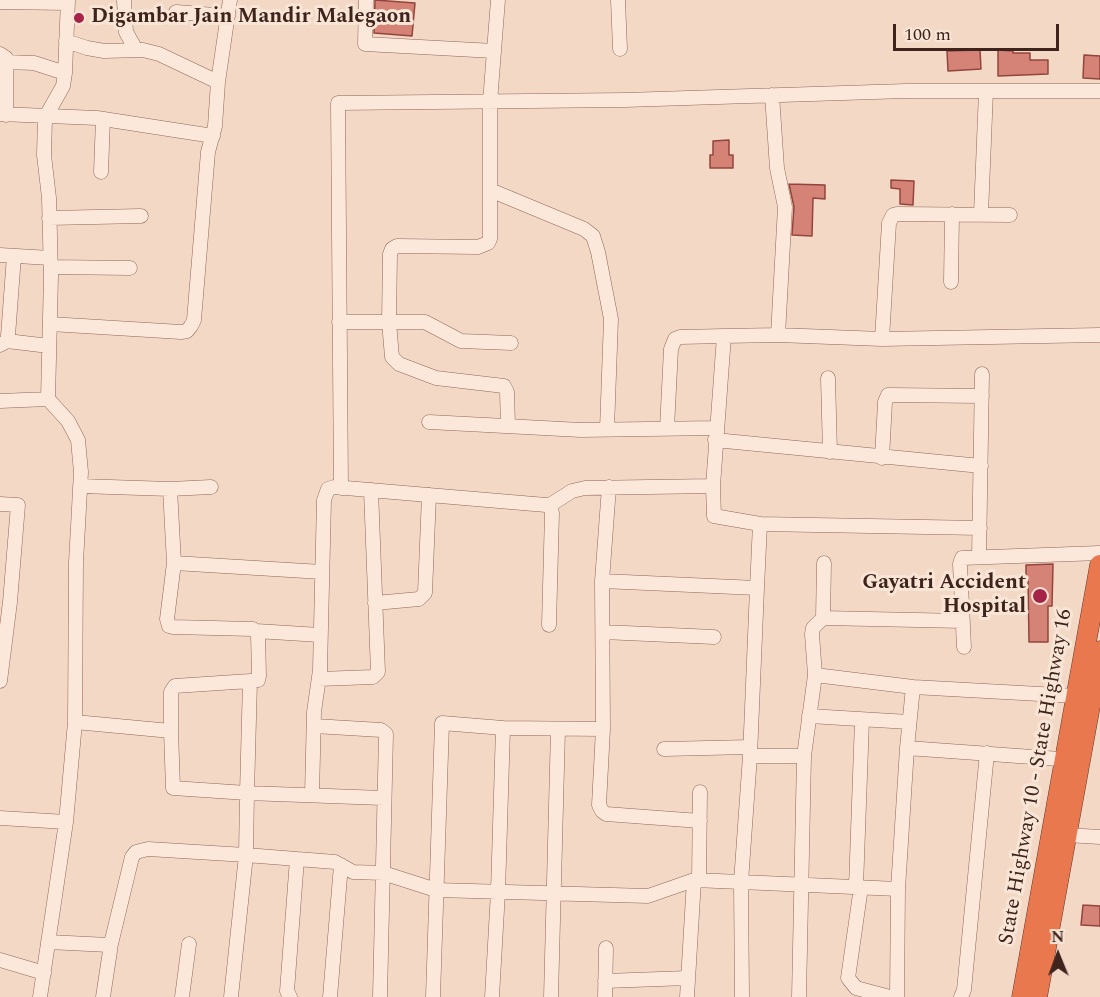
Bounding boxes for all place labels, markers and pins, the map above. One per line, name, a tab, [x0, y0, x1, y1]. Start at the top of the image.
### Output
place label: Digambar Jain Mandir Malegaon	[91, 5, 411, 31]
marker: Digambar Jain Mandir Malegaon	[72, 11, 86, 25]
place label: Gayatri Accident Hospital	[862, 571, 1026, 621]
marker: Gayatri Accident Hospital	[1031, 587, 1049, 605]

